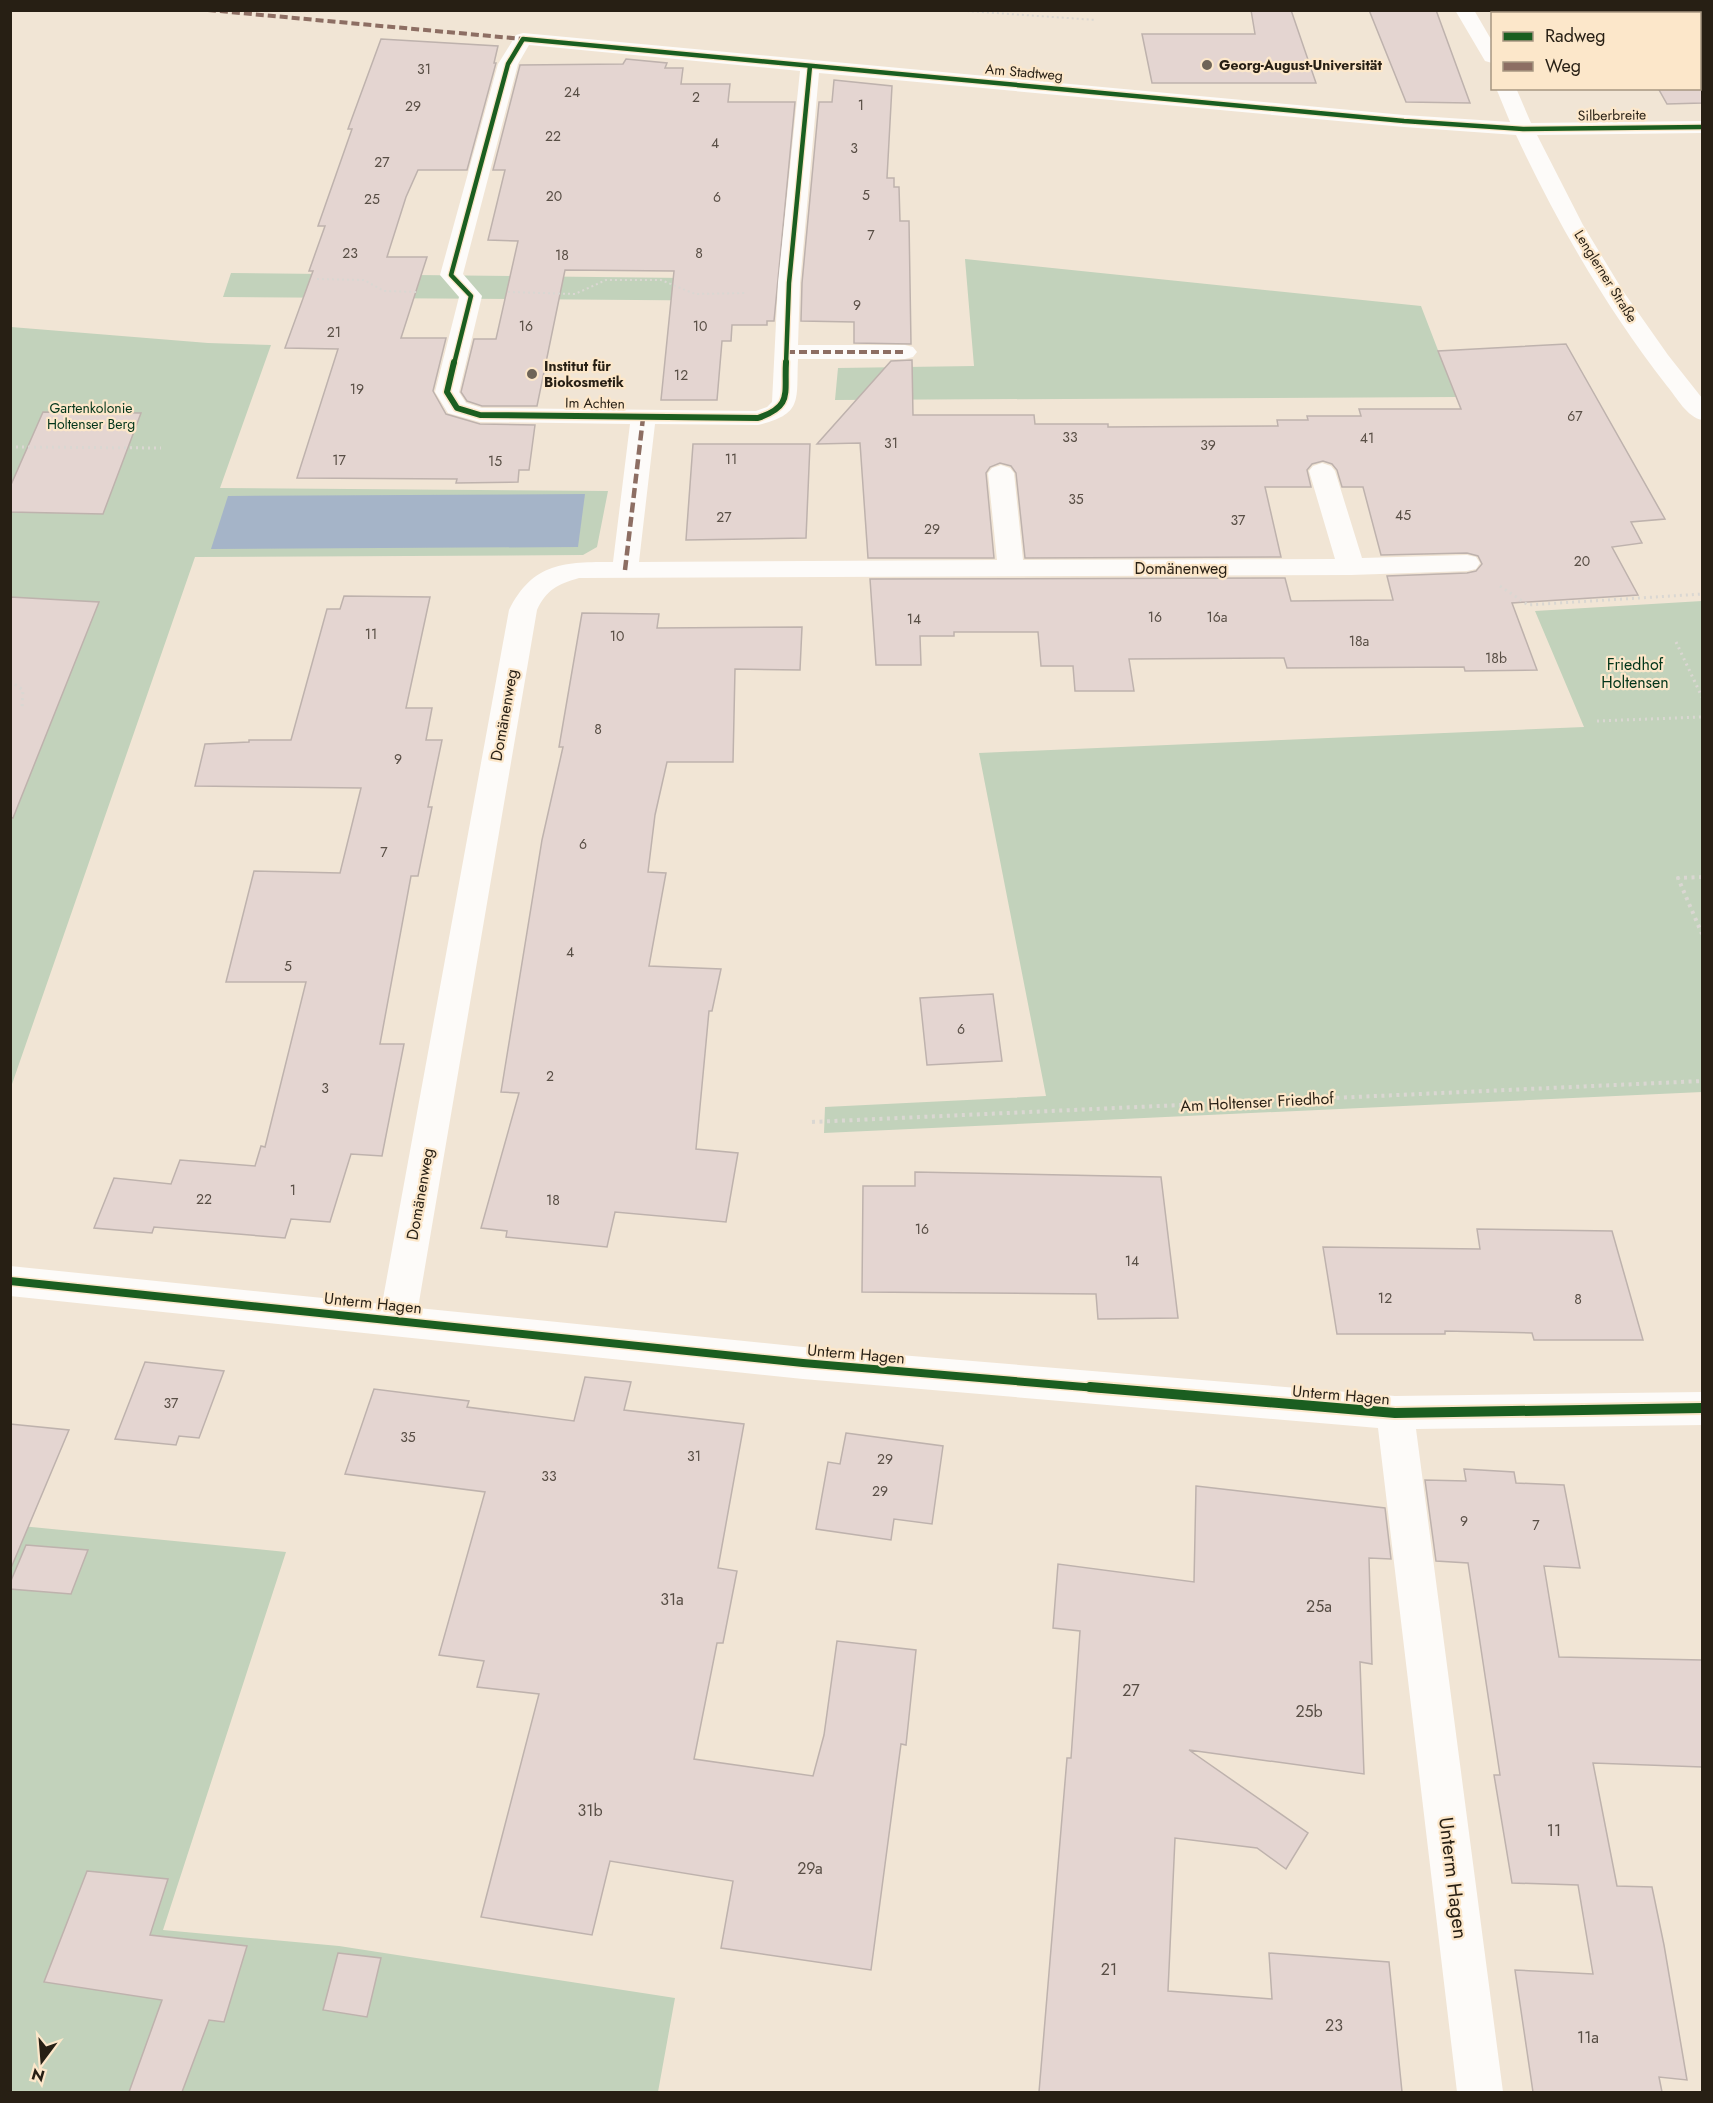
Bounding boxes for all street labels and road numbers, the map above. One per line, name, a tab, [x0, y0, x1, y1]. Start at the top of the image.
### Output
street label: Am Stadtweg	[984, 59, 1064, 85]
street label: Silberbreite	[1578, 104, 1646, 126]
street label: Lenglerner Straße	[1570, 226, 1642, 326]
street label: Im Achten	[565, 392, 625, 414]
street label: Domänenweg	[1135, 557, 1227, 580]
street label: Domänenweg	[485, 667, 523, 763]
street label: Am Holtenser Friedhof	[1180, 1086, 1335, 1118]
street label: Domänenweg	[401, 1146, 439, 1242]
street label: Unterm Hagen	[323, 1286, 423, 1320]
street label: Unterm Hagen	[806, 1338, 906, 1370]
street label: Unterm Hagen	[1291, 1379, 1391, 1411]
street label: Unterm Hagen	[1431, 1815, 1475, 1941]

